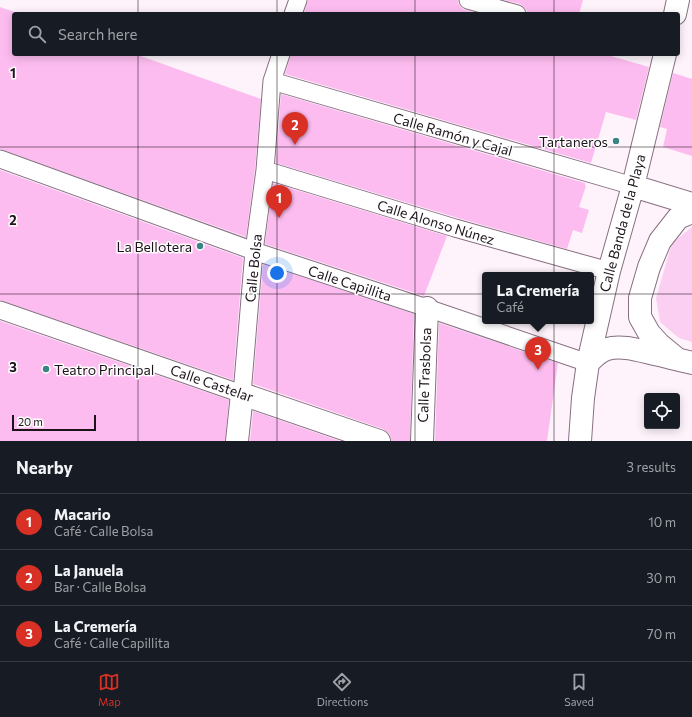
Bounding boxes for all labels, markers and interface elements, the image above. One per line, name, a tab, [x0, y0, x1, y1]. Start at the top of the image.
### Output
search box	[12, 12, 680, 56]
icon: search	[26, 23, 48, 45]
text: Search here	[58, 25, 137, 43]
text: 1	[10, 65, 16, 81]
street label: Calle Ramón y Cajal	[391, 109, 515, 159]
pin: 2	[282, 112, 308, 145]
place label: Tartaneros	[539, 133, 608, 150]
marker: Tartaneros	[611, 136, 621, 146]
street label: Calle Banda de la Playa	[595, 152, 649, 294]
pin: 1	[266, 185, 292, 218]
street label: Calle Alonso Núnez	[375, 196, 497, 248]
text: 2	[9, 212, 17, 228]
street label: Calle Bolsa	[241, 233, 265, 303]
place label: La Bellotera	[116, 238, 192, 255]
marker: La Bellotera	[195, 241, 205, 251]
street label: Calle Capillita	[306, 262, 394, 304]
your location	[267, 263, 287, 283]
popup	[482, 272, 594, 324]
text: La Cremería	[497, 281, 579, 299]
text: Café	[497, 299, 524, 315]
street label: Calle Trasbolsa	[414, 327, 434, 423]
pin: 3	[525, 337, 551, 370]
text: 3	[9, 359, 17, 375]
place label: Teatro Principal	[54, 361, 154, 378]
street label: Calle Castelar	[168, 361, 256, 405]
marker: Teatro Principal	[41, 364, 51, 374]
map controls	[644, 393, 680, 429]
button: locate	[644, 393, 680, 429]
scale bar	[12, 413, 96, 432]
text: 20 m	[18, 415, 43, 428]
text: Nearby	[16, 457, 73, 478]
text: 3 results	[627, 459, 676, 475]
text: Macario	[54, 505, 111, 523]
text: 1	[26, 514, 32, 530]
text: 10 m	[648, 514, 676, 530]
text: Café · Calle Bolsa	[54, 523, 153, 539]
text: La Januela	[54, 561, 123, 579]
text: 2	[25, 570, 33, 586]
text: 30 m	[646, 570, 676, 586]
text: Bar · Calle Bolsa	[54, 579, 146, 595]
text: La Cremería	[54, 617, 137, 635]
text: 3	[25, 626, 33, 642]
text: 70 m	[647, 626, 676, 642]
text: Café · Calle Capillita	[54, 635, 170, 651]
tab: Map	[98, 671, 121, 708]
tab: Directions	[317, 671, 368, 708]
tab: Saved	[564, 671, 594, 708]

